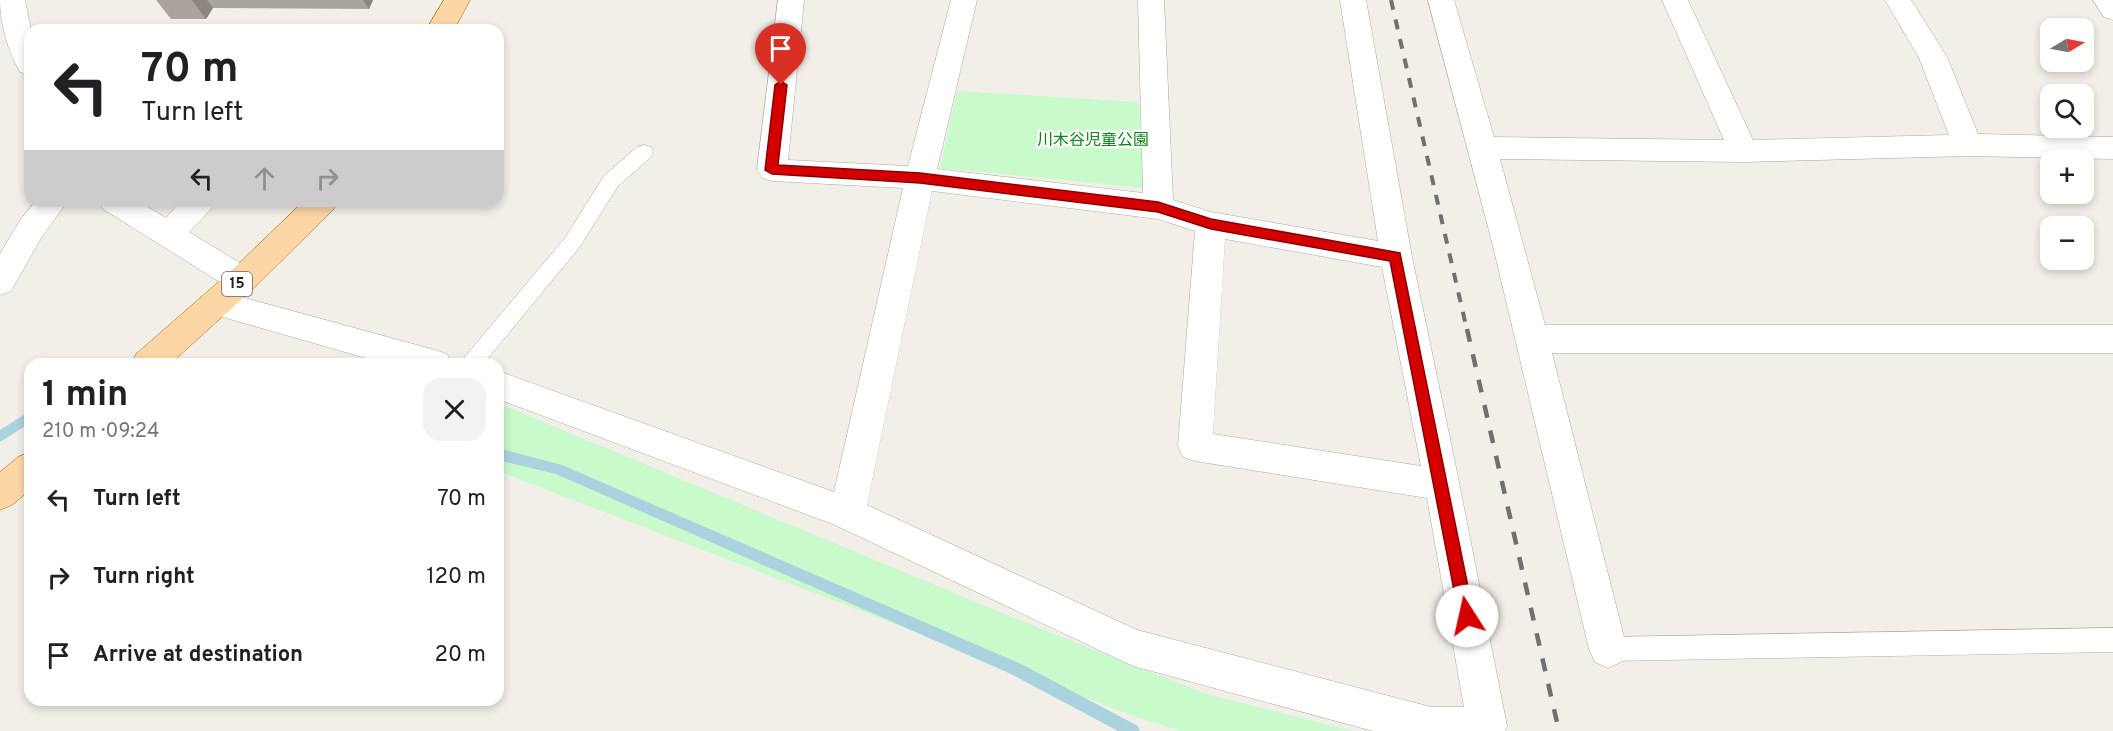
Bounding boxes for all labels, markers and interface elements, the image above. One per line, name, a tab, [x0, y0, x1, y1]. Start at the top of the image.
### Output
north arrow	[2040, 18, 2094, 72]
map controls	[2040, 18, 2094, 270]
pin	[755, 23, 806, 85]
icon: arrive	[764, 32, 797, 65]
text: 70 m	[141, 44, 239, 97]
icon: left	[42, 48, 120, 126]
button: search	[2040, 84, 2094, 138]
text: Turn left	[141, 96, 243, 130]
park label: 川木谷児童公園	[1037, 131, 1149, 151]
button: +	[2040, 150, 2094, 204]
icon: left	[185, 162, 218, 195]
icon: ahead	[248, 162, 281, 195]
icon: right	[311, 162, 344, 195]
button: −	[2040, 216, 2094, 270]
road number: 15	[222, 272, 252, 296]
text: 1 min	[42, 373, 128, 419]
button: close	[423, 378, 486, 441]
text: 210 m · 09:24	[42, 419, 159, 445]
icon: left	[42, 483, 75, 516]
text: Turn left	[93, 486, 181, 513]
text: 70 m	[437, 486, 486, 513]
icon: right	[42, 561, 75, 594]
text: Turn right	[93, 564, 195, 591]
text: 120 m	[426, 564, 486, 591]
position arrow	[1435, 584, 1499, 648]
icon: arrive	[42, 639, 75, 672]
text: Arrive at destination	[93, 642, 303, 669]
text: 20 m	[435, 642, 486, 669]

